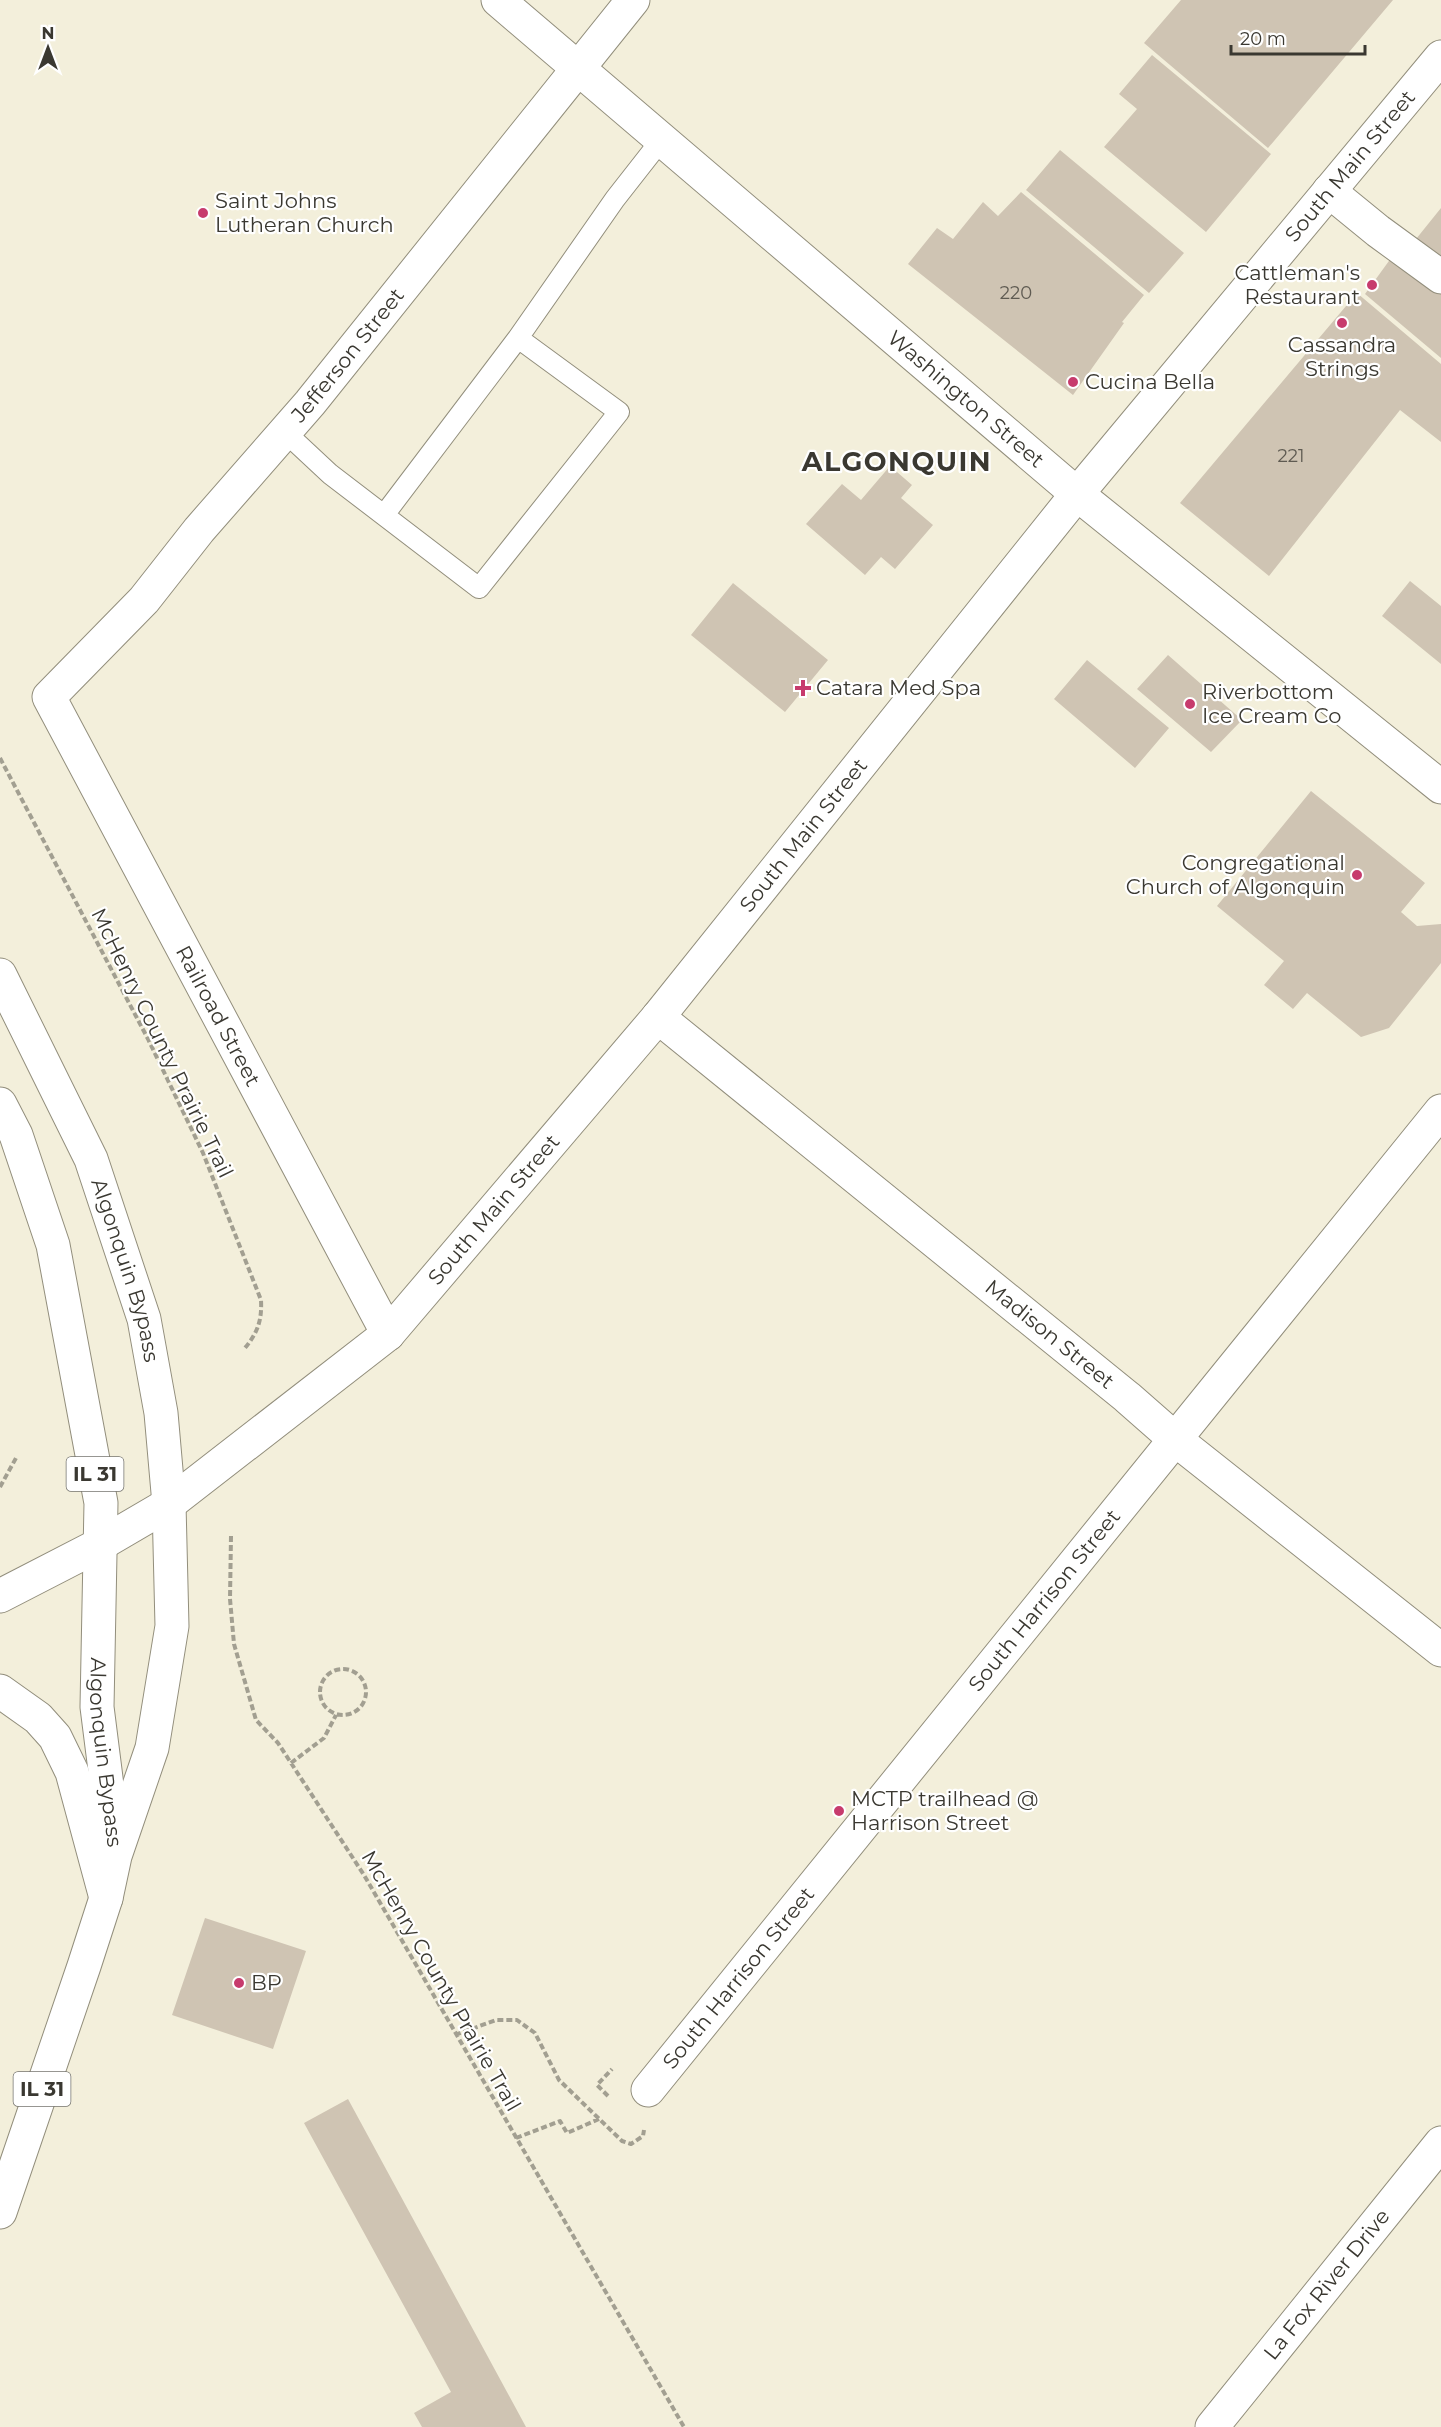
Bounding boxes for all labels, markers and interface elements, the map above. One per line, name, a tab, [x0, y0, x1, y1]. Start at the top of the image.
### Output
north arrow	[18, 18, 78, 78]
scale bar	[1231, 18, 1364, 56]
text: N	[42, 24, 54, 43]
text: 20 m	[1240, 28, 1286, 50]
street label: South Main Street	[1279, 85, 1420, 247]
place label: Saint Johns Lutheran Church	[215, 188, 394, 237]
marker: Saint Johns Lutheran Church	[196, 206, 210, 220]
place label: Cattleman's Restaurant	[1234, 260, 1360, 309]
marker: Cattleman's Restaurant	[1365, 278, 1379, 292]
house number: 220	[1000, 282, 1032, 304]
street label: Jefferson Street	[285, 283, 409, 428]
marker: Cassandra Strings	[1335, 316, 1349, 330]
street label: Washington Street	[883, 325, 1050, 473]
place label: Cassandra Strings	[1288, 332, 1396, 381]
place label: Cucina Bella	[1085, 369, 1215, 394]
marker: Cucina Bella	[1066, 375, 1080, 389]
district label: ALGONQUIN	[801, 445, 992, 478]
house number: 221	[1278, 445, 1304, 467]
place label: Catara Med Spa	[816, 675, 981, 700]
marker: Catara Med Spa	[794, 679, 812, 697]
place label: Riverbottom Ice Cream Co	[1202, 679, 1341, 728]
marker: Riverbottom Ice Cream Co	[1183, 697, 1197, 711]
street label: South Main Street	[734, 753, 872, 917]
place label: Congregational Church of Algonquin	[1126, 850, 1345, 899]
marker: Congregational Church of Algonquin	[1350, 868, 1364, 882]
street label: McHenry County Prairie Trail	[86, 904, 239, 1182]
street label: Railroad Street	[171, 941, 266, 1090]
street label: South Main Street	[422, 1129, 565, 1290]
street label: Algonquin Bypass	[86, 1175, 165, 1364]
street label: Madison Street	[980, 1274, 1120, 1394]
road number: IL 31	[66, 1457, 124, 1491]
street label: South Harrison Street	[963, 1504, 1125, 1696]
street label: Algonquin Bypass	[85, 1657, 128, 1848]
place label: MCTP trailhead @ Harrison Street	[851, 1786, 1038, 1835]
marker: MCTP trailhead @ Harrison Street	[832, 1804, 846, 1818]
street label: McHenry County Prairie Trail	[356, 1846, 526, 2116]
street label: South Harrison Street	[657, 1882, 819, 2074]
place label: BP	[251, 1970, 282, 1995]
marker: BP	[232, 1976, 246, 1990]
road number: IL 31	[14, 2072, 70, 2106]
street label: La Fox River Drive	[1258, 2204, 1395, 2365]

